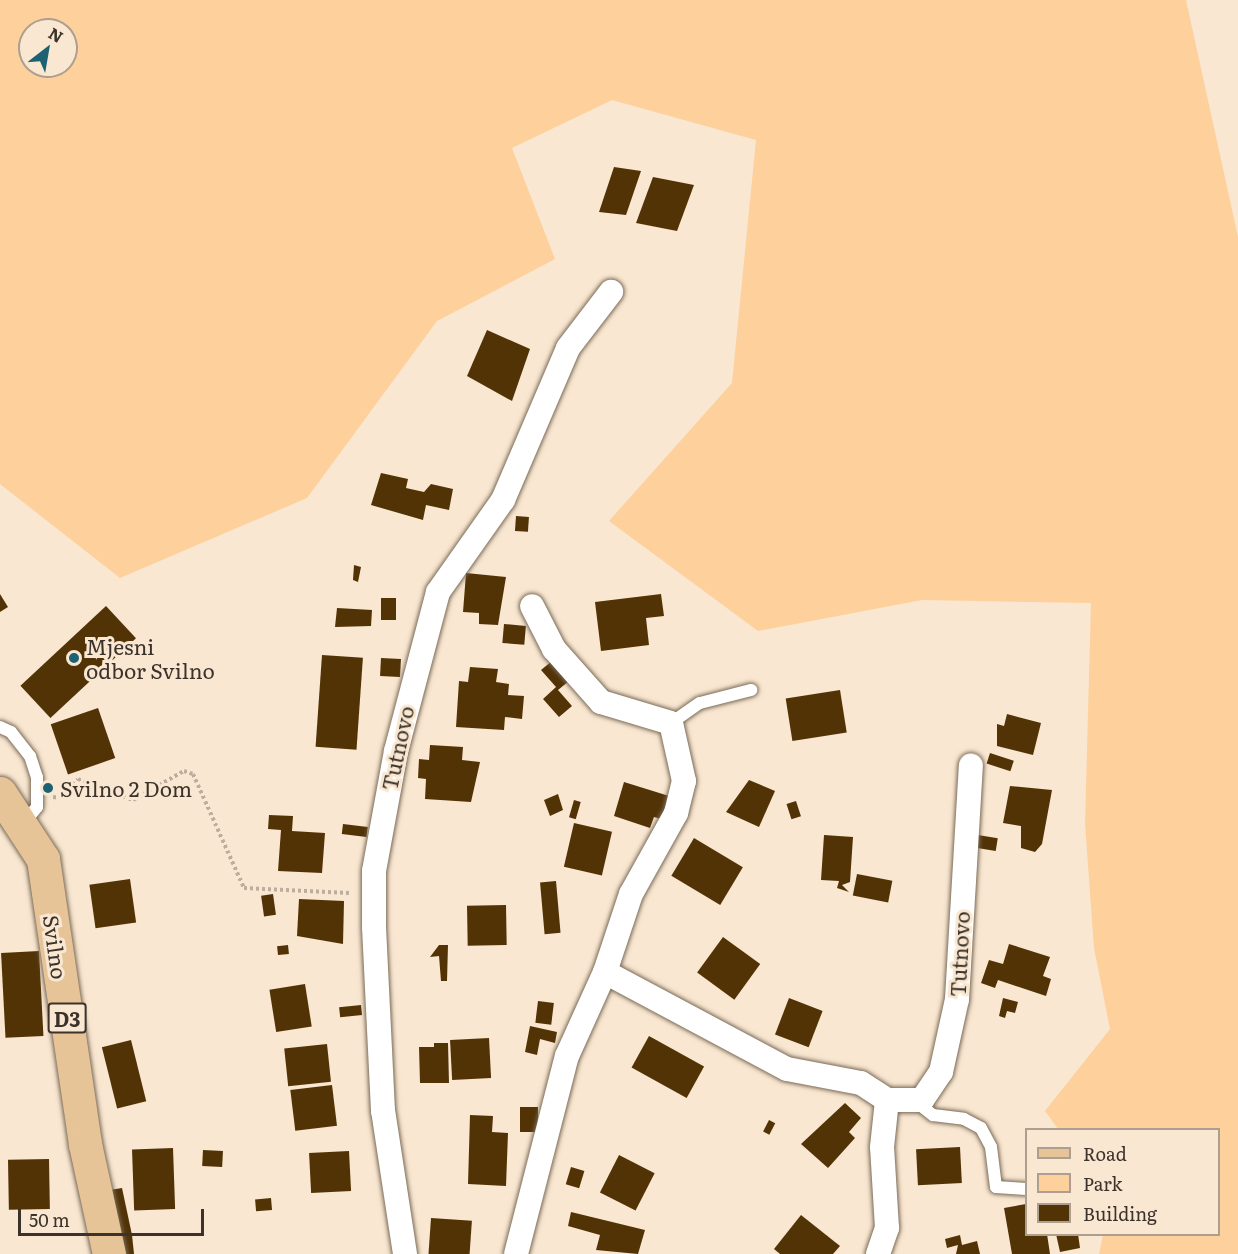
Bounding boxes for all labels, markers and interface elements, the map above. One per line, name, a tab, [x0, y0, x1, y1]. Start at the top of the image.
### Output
north arrow	[18, 18, 78, 78]
text: N	[44, 21, 68, 48]
place label: Mjesni odbor Svilno	[86, 633, 215, 683]
marker: Mjesni odbor Svilno	[67, 651, 81, 665]
street label: Tutnovo	[376, 703, 418, 793]
place label: Svilno 2 Dom	[60, 775, 192, 801]
marker: Svilno 2 Dom	[41, 781, 55, 795]
street label: Tutnovo	[944, 910, 974, 998]
street label: Svilno	[39, 913, 73, 981]
road number: D3	[48, 1001, 86, 1035]
legend	[1025, 1128, 1220, 1236]
text: Road	[1083, 1140, 1127, 1167]
text: Park	[1083, 1170, 1122, 1197]
scale bar	[21, 1197, 207, 1235]
text: Building	[1083, 1200, 1157, 1227]
text: 50 m	[29, 1206, 70, 1233]

